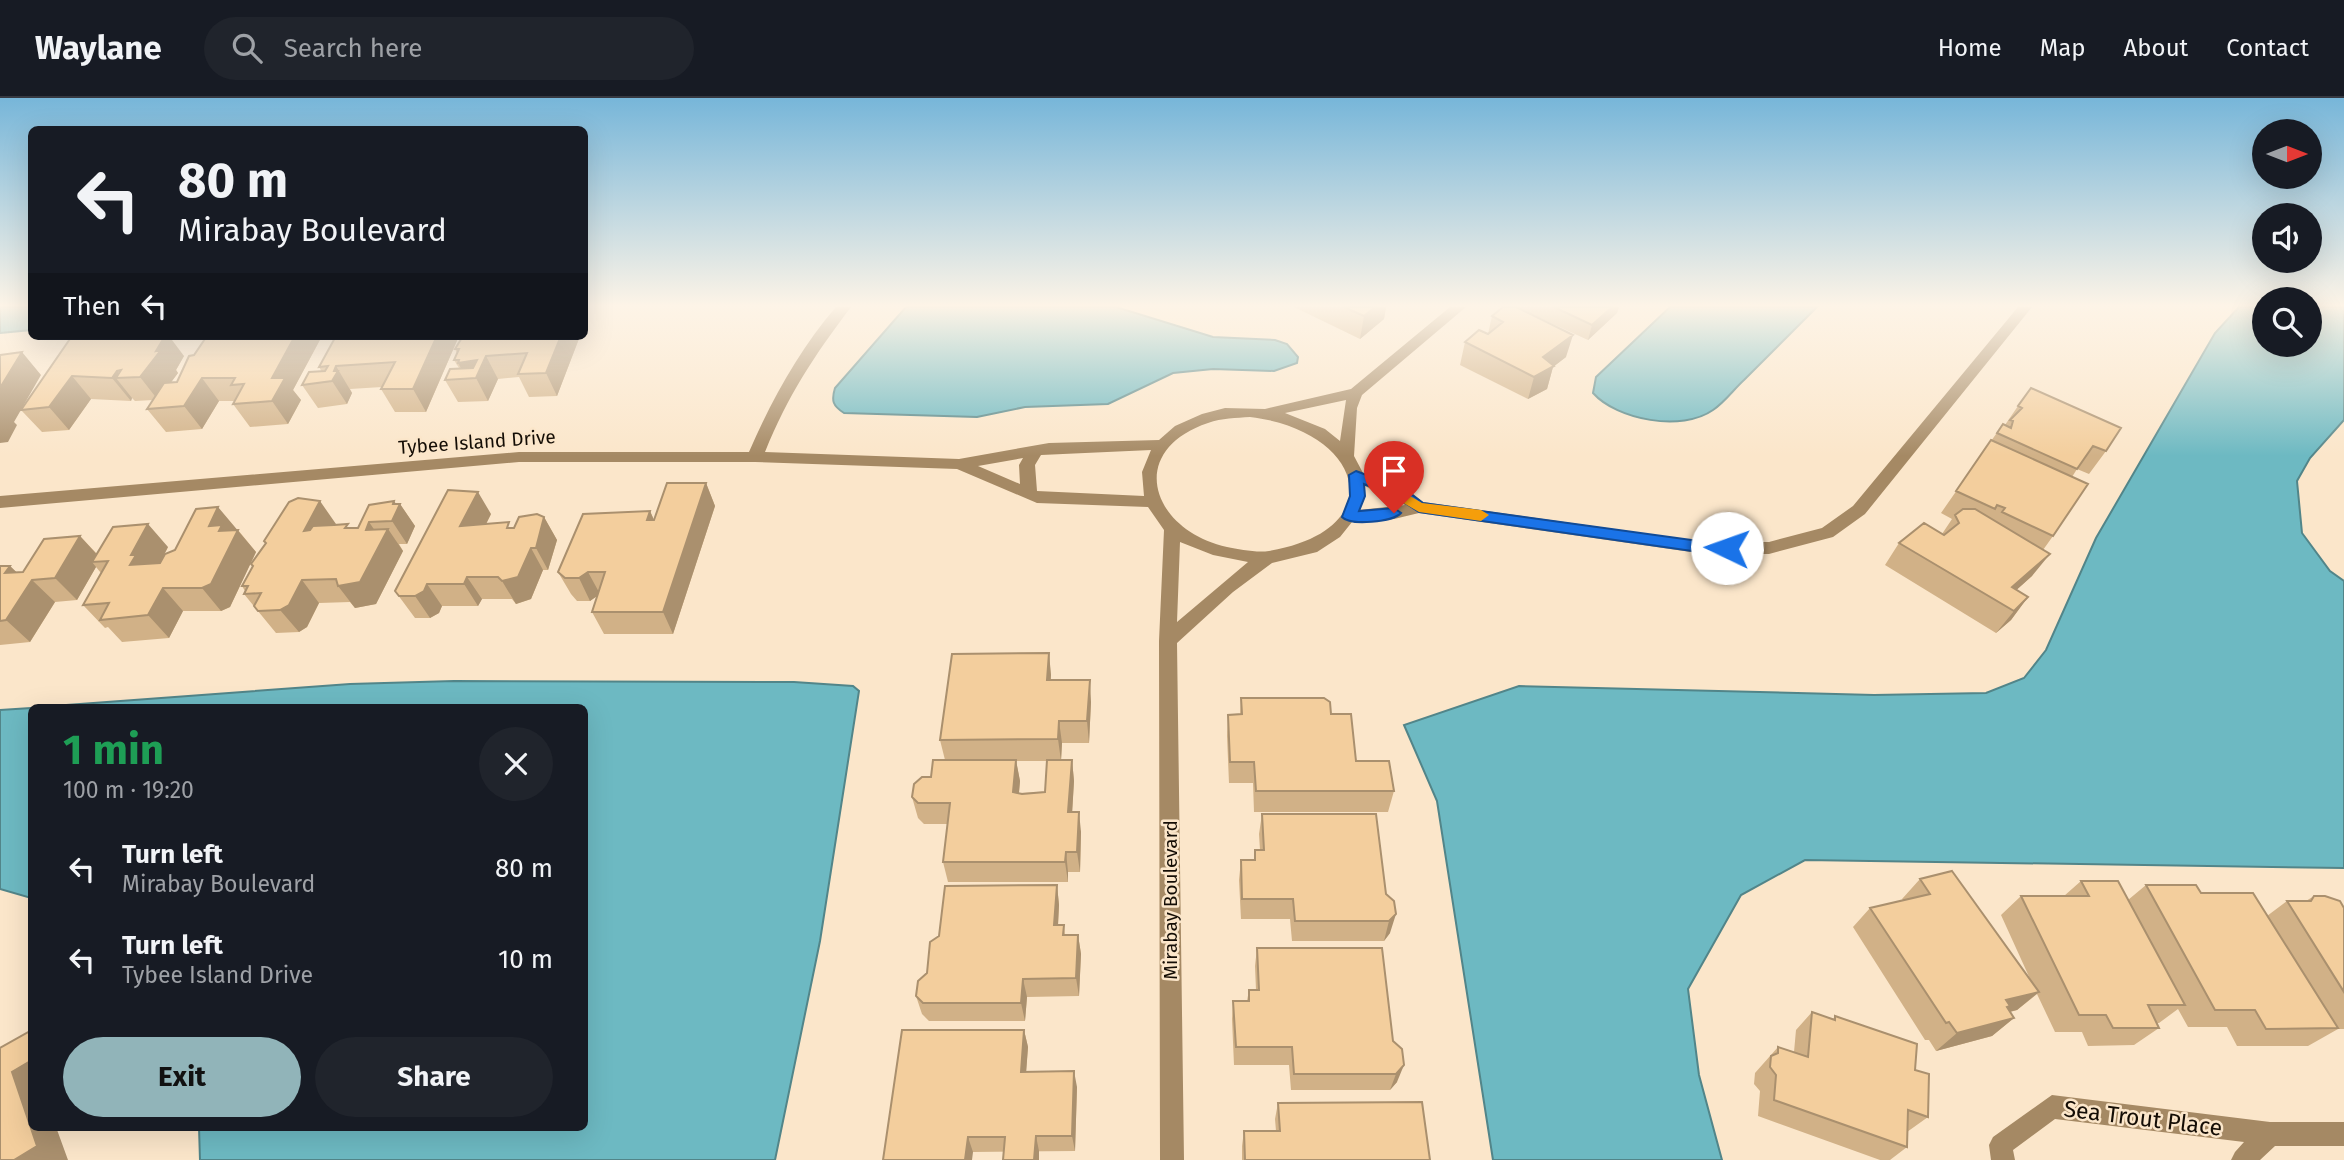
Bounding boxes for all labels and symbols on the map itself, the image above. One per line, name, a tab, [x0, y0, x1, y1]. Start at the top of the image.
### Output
north arrow	[2252, 119, 2322, 189]
street label: Tybee Island Drive	[397, 425, 557, 459]
pin	[1364, 441, 1424, 513]
position arrow	[1690, 511, 1764, 585]
street label: Mirabay Boulevard	[1159, 820, 1182, 980]
street label: Sea Trout Place	[2062, 1094, 2224, 1142]

